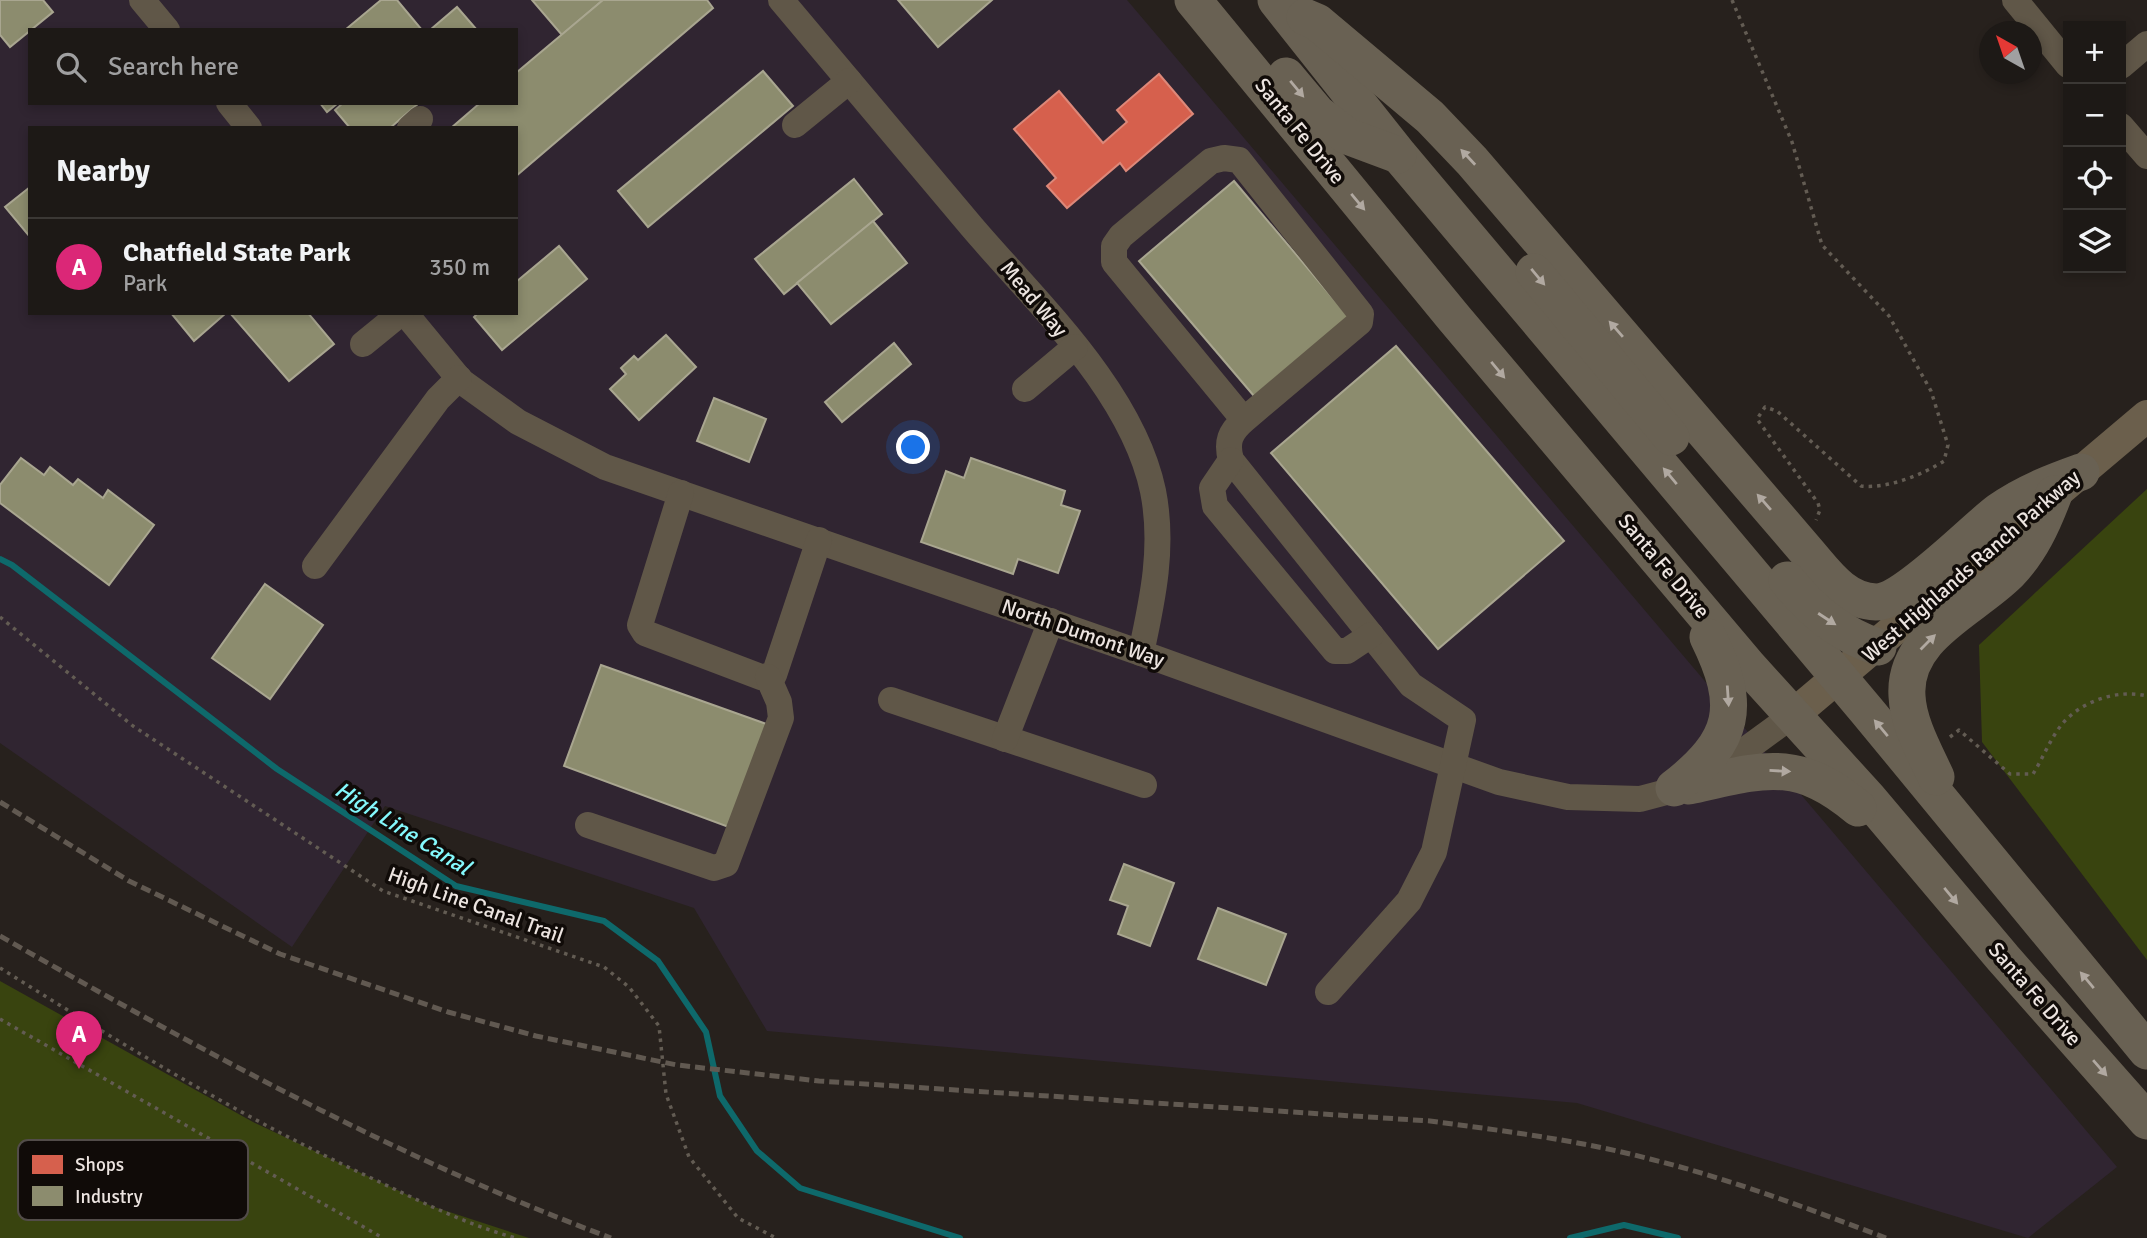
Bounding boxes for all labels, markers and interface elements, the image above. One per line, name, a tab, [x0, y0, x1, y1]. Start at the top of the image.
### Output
north arrow	[1979, 21, 2042, 84]
map controls	[2063, 21, 2126, 273]
button: +	[2063, 21, 2126, 84]
search box	[28, 28, 518, 105]
icon: search	[52, 48, 90, 86]
text: Search here	[108, 51, 239, 83]
street label: Santa Fe Drive	[1249, 73, 1351, 189]
one-way arrow	[1289, 81, 1304, 98]
button: −	[2063, 84, 2126, 147]
button: locate	[2063, 147, 2126, 210]
one-way arrow	[1460, 149, 1476, 166]
text: Nearby	[56, 153, 150, 190]
one-way arrow	[1350, 192, 1365, 210]
button: layers	[2063, 210, 2126, 273]
text: Chatfield State Park	[123, 237, 351, 269]
text: A	[72, 253, 86, 282]
text: 350 m	[429, 253, 490, 282]
street label: Mead Way	[995, 256, 1073, 342]
one-way arrow	[1531, 268, 1546, 286]
text: Park	[123, 269, 167, 298]
one-way arrow	[1609, 321, 1624, 338]
one-way arrow	[1490, 361, 1506, 379]
your location	[896, 430, 930, 464]
street label: West Highlands Ranch Parkway	[1857, 464, 2085, 668]
one-way arrow	[1663, 467, 1678, 484]
one-way arrow	[1756, 493, 1772, 511]
street label: Santa Fe Drive	[1613, 508, 1715, 624]
street label: North Dumont Way	[998, 593, 1168, 673]
one-way arrow	[1817, 613, 1837, 626]
one-way arrow	[1919, 633, 1936, 650]
one-way arrow	[1723, 685, 1734, 707]
one-way arrow	[1873, 719, 1889, 737]
one-way arrow	[1769, 766, 1791, 777]
water label: High Line Canal	[329, 775, 478, 883]
street label: High Line Canal Trail	[384, 861, 568, 949]
one-way arrow	[1943, 887, 1959, 905]
street label: Santa Fe Drive	[1983, 937, 2087, 1051]
one-way arrow	[2079, 971, 2095, 989]
pin: A	[56, 1011, 102, 1069]
one-way arrow	[2092, 1059, 2108, 1077]
legend	[18, 1140, 248, 1220]
text: Shops	[75, 1153, 124, 1177]
text: Industry	[75, 1185, 143, 1209]

